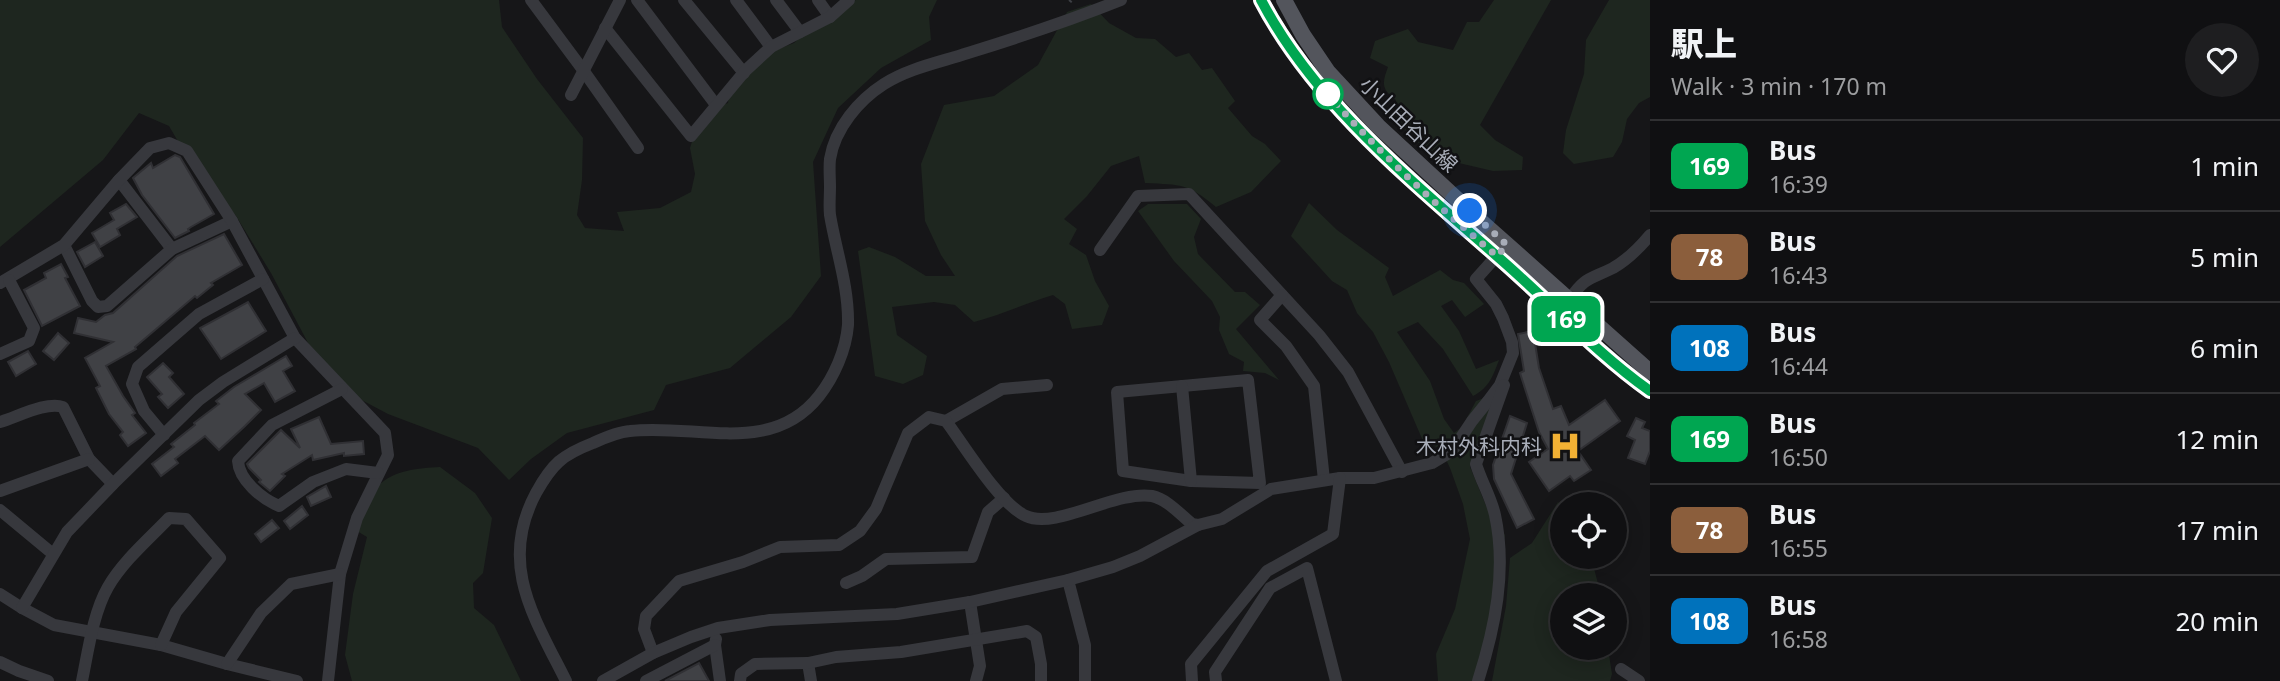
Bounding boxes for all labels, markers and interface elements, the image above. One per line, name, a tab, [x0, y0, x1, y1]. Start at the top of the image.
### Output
text: 駅上	[1671, 21, 1737, 66]
button: heart	[2185, 23, 2259, 97]
street label: 小山田谷山線	[1354, 70, 1464, 178]
text: Walk · 3 min · 170 m	[1671, 70, 1887, 102]
unlabelled marker	[1313, 79, 1343, 109]
text: Bus	[1769, 132, 1816, 168]
text: 1 min	[2190, 148, 2259, 184]
text: 169	[1689, 149, 1730, 182]
text: 16:39	[1769, 168, 1828, 200]
your location	[1452, 193, 1487, 228]
text: Bus	[1769, 223, 1816, 259]
text: 5 min	[2190, 239, 2259, 275]
text: 78	[1696, 240, 1723, 273]
text: 16:43	[1769, 259, 1828, 291]
line badge: 169	[1526, 296, 1606, 342]
text: 169	[1545, 302, 1587, 335]
text: Bus	[1769, 314, 1816, 350]
text: 6 min	[2190, 330, 2259, 366]
text: 108	[1689, 331, 1730, 364]
text: 16:44	[1769, 350, 1828, 382]
text: Bus	[1769, 405, 1816, 441]
text: 12 min	[2175, 421, 2259, 457]
text: 169	[1689, 422, 1730, 455]
hospital icon: 木村外科内科	[1548, 429, 1582, 463]
place label: 木村外科内科	[1416, 432, 1542, 460]
text: 16:50	[1769, 441, 1828, 473]
map controls	[1550, 492, 1627, 660]
button: locate	[1550, 492, 1627, 569]
text: Bus	[1769, 496, 1816, 532]
text: 17 min	[2175, 512, 2259, 548]
text: 78	[1696, 513, 1723, 546]
text: 16:55	[1769, 532, 1828, 564]
button: layers	[1550, 583, 1627, 660]
text: Bus	[1769, 587, 1816, 623]
text: 20 min	[2175, 603, 2259, 639]
text: 108	[1689, 604, 1730, 637]
text: 16:58	[1769, 623, 1828, 655]

